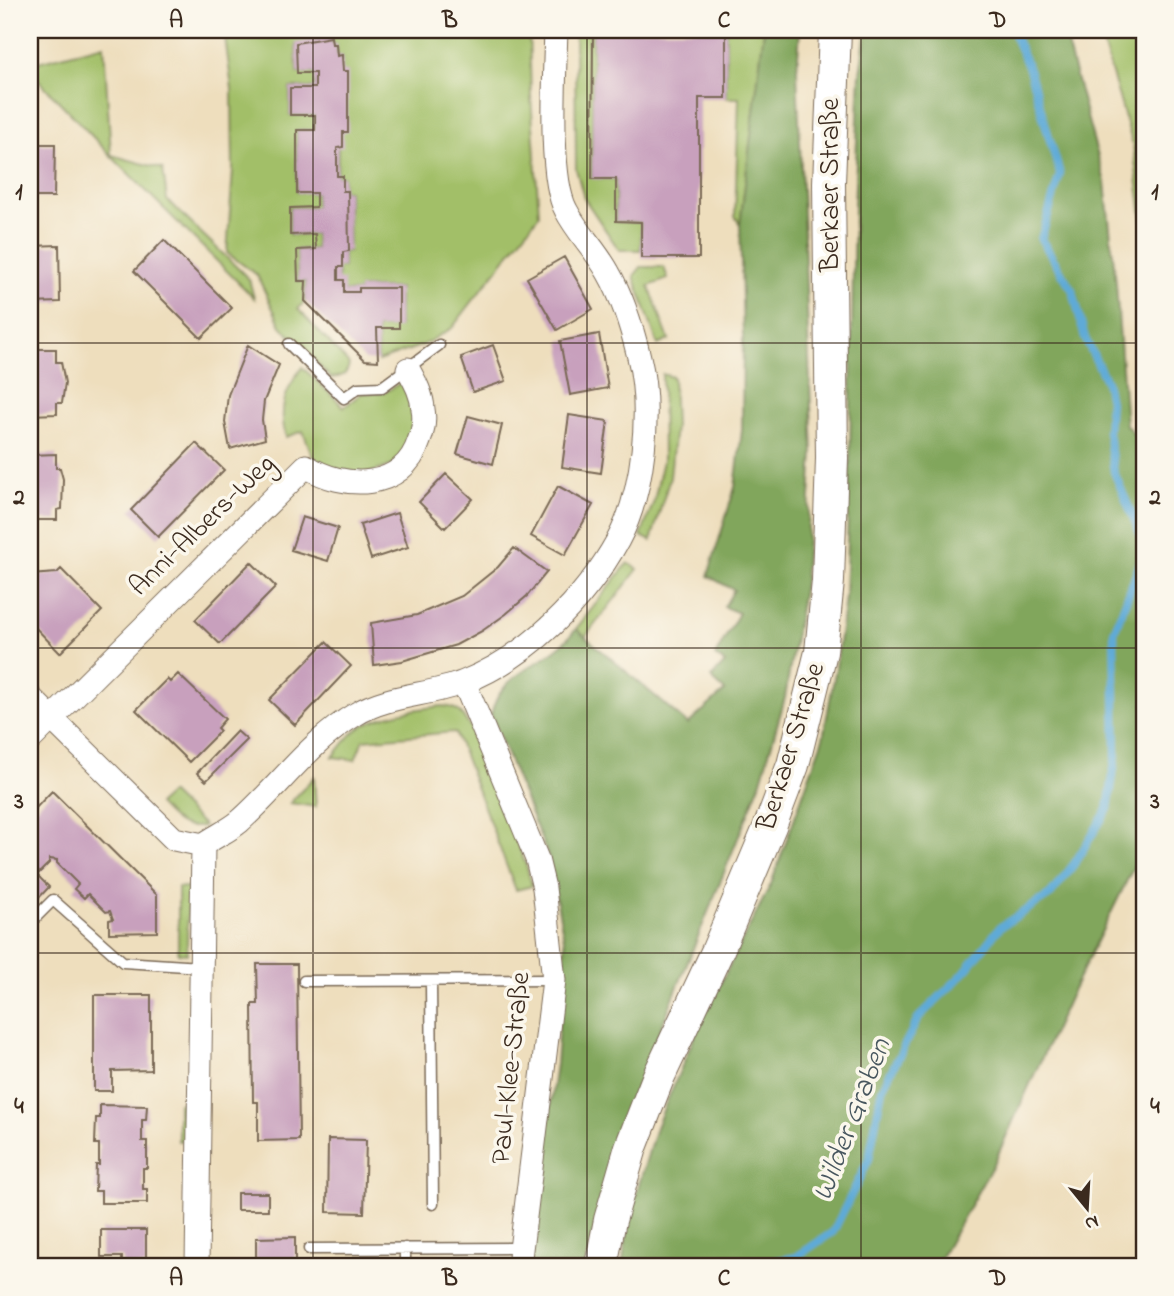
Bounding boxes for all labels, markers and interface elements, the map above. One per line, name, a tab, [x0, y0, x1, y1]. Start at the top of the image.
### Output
text: A	[169, 5, 183, 38]
text: B	[441, 5, 458, 38]
text: C	[718, 5, 731, 38]
text: D	[989, 5, 1006, 38]
street label: Berkaer Straße	[811, 98, 852, 273]
text: 1	[15, 177, 23, 210]
text: 1	[1151, 177, 1159, 210]
street label: Anni-Albers-Weg	[120, 445, 286, 607]
text: 2	[12, 482, 25, 515]
text: 2	[1148, 482, 1161, 515]
street label: Berkaer Straße	[747, 657, 837, 837]
text: 3	[13, 786, 24, 819]
text: 3	[1149, 786, 1160, 819]
street label: Paul-Klee-Straße	[482, 969, 543, 1166]
water label: Wilder Graben	[802, 1031, 905, 1208]
text: 4	[14, 1091, 24, 1124]
text: 4	[1150, 1091, 1160, 1124]
north arrow	[1052, 1174, 1122, 1244]
text: N	[1081, 1207, 1102, 1237]
text: A	[169, 1263, 183, 1296]
text: B	[441, 1263, 458, 1296]
text: C	[718, 1263, 731, 1296]
text: D	[989, 1263, 1006, 1296]

